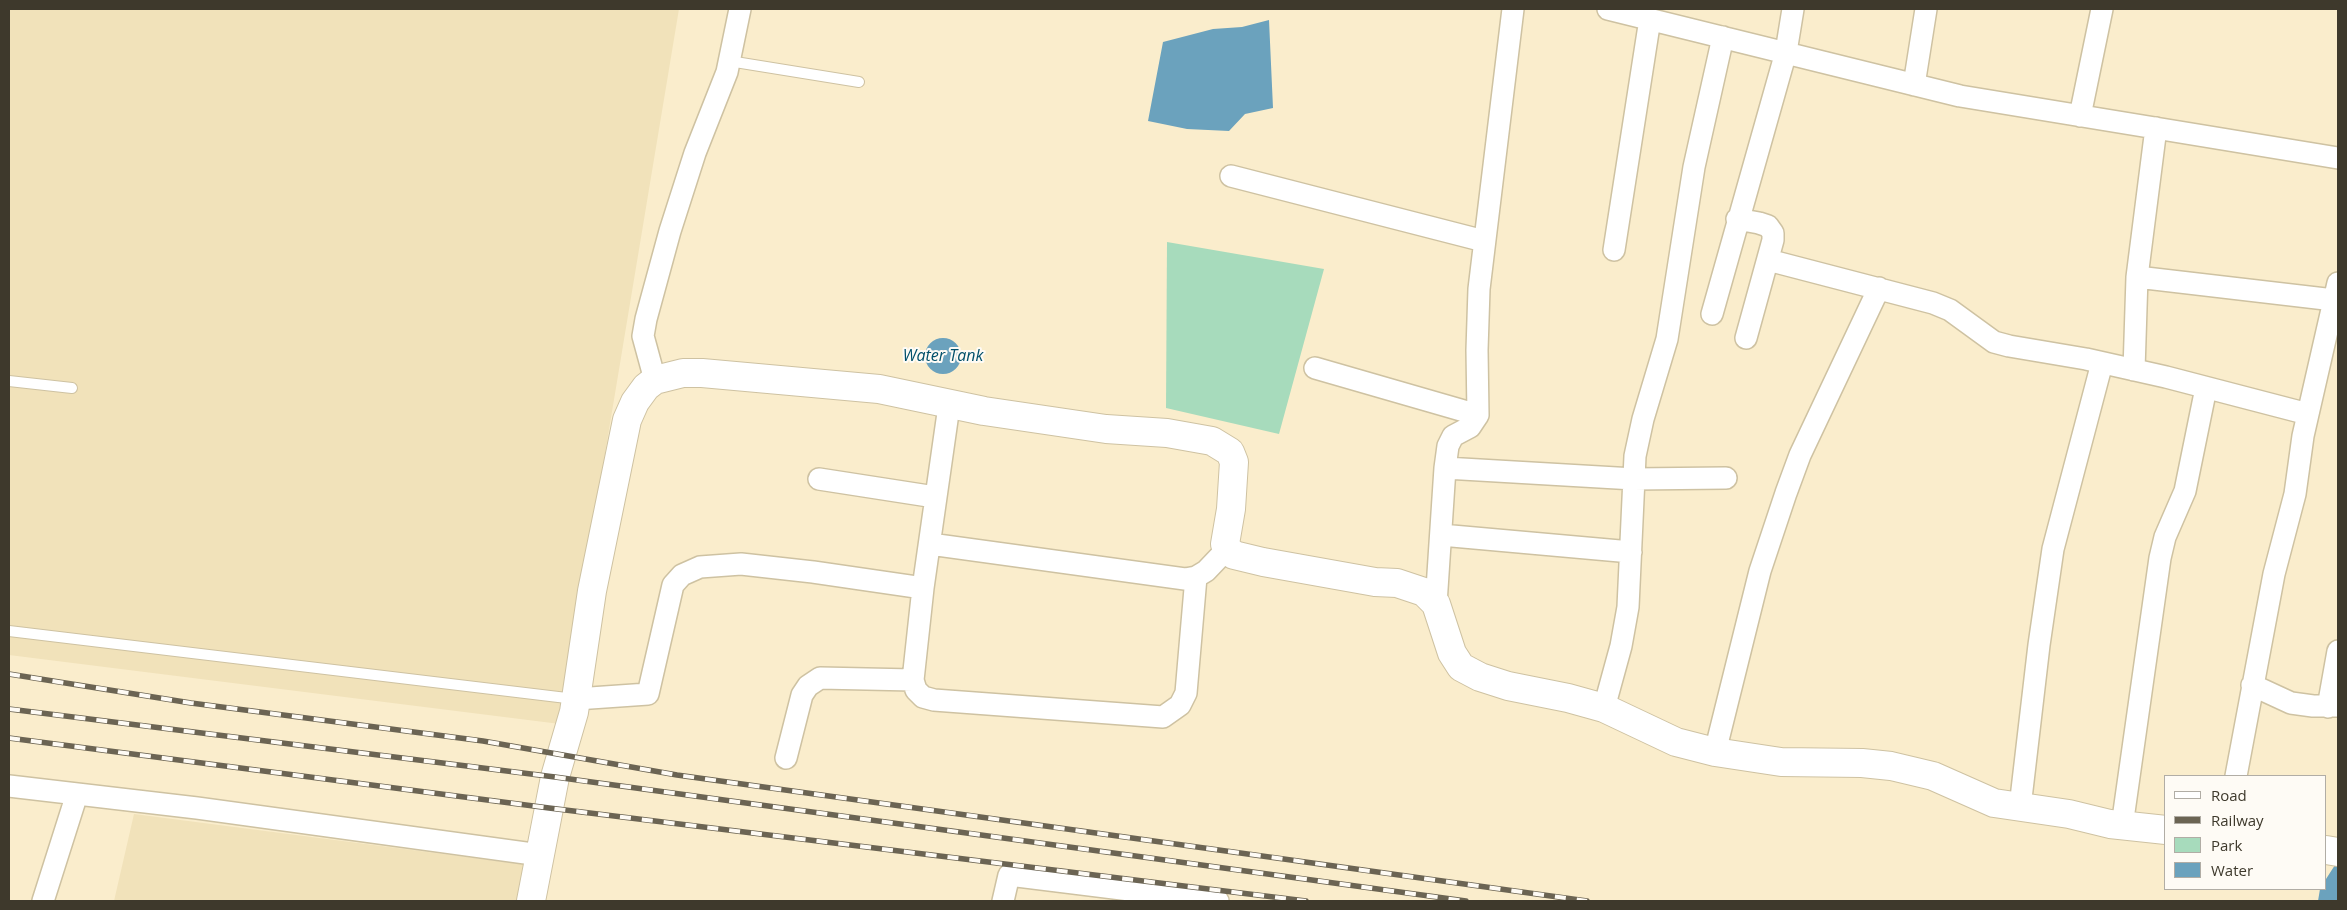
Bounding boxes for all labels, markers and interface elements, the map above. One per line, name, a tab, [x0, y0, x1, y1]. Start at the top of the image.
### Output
water label: Water Tank	[903, 346, 983, 366]
legend	[2164, 775, 2327, 890]
text: Road	[2211, 785, 2247, 805]
text: Railway	[2211, 810, 2264, 830]
text: Park	[2211, 835, 2242, 855]
text: Water	[2211, 860, 2253, 880]

